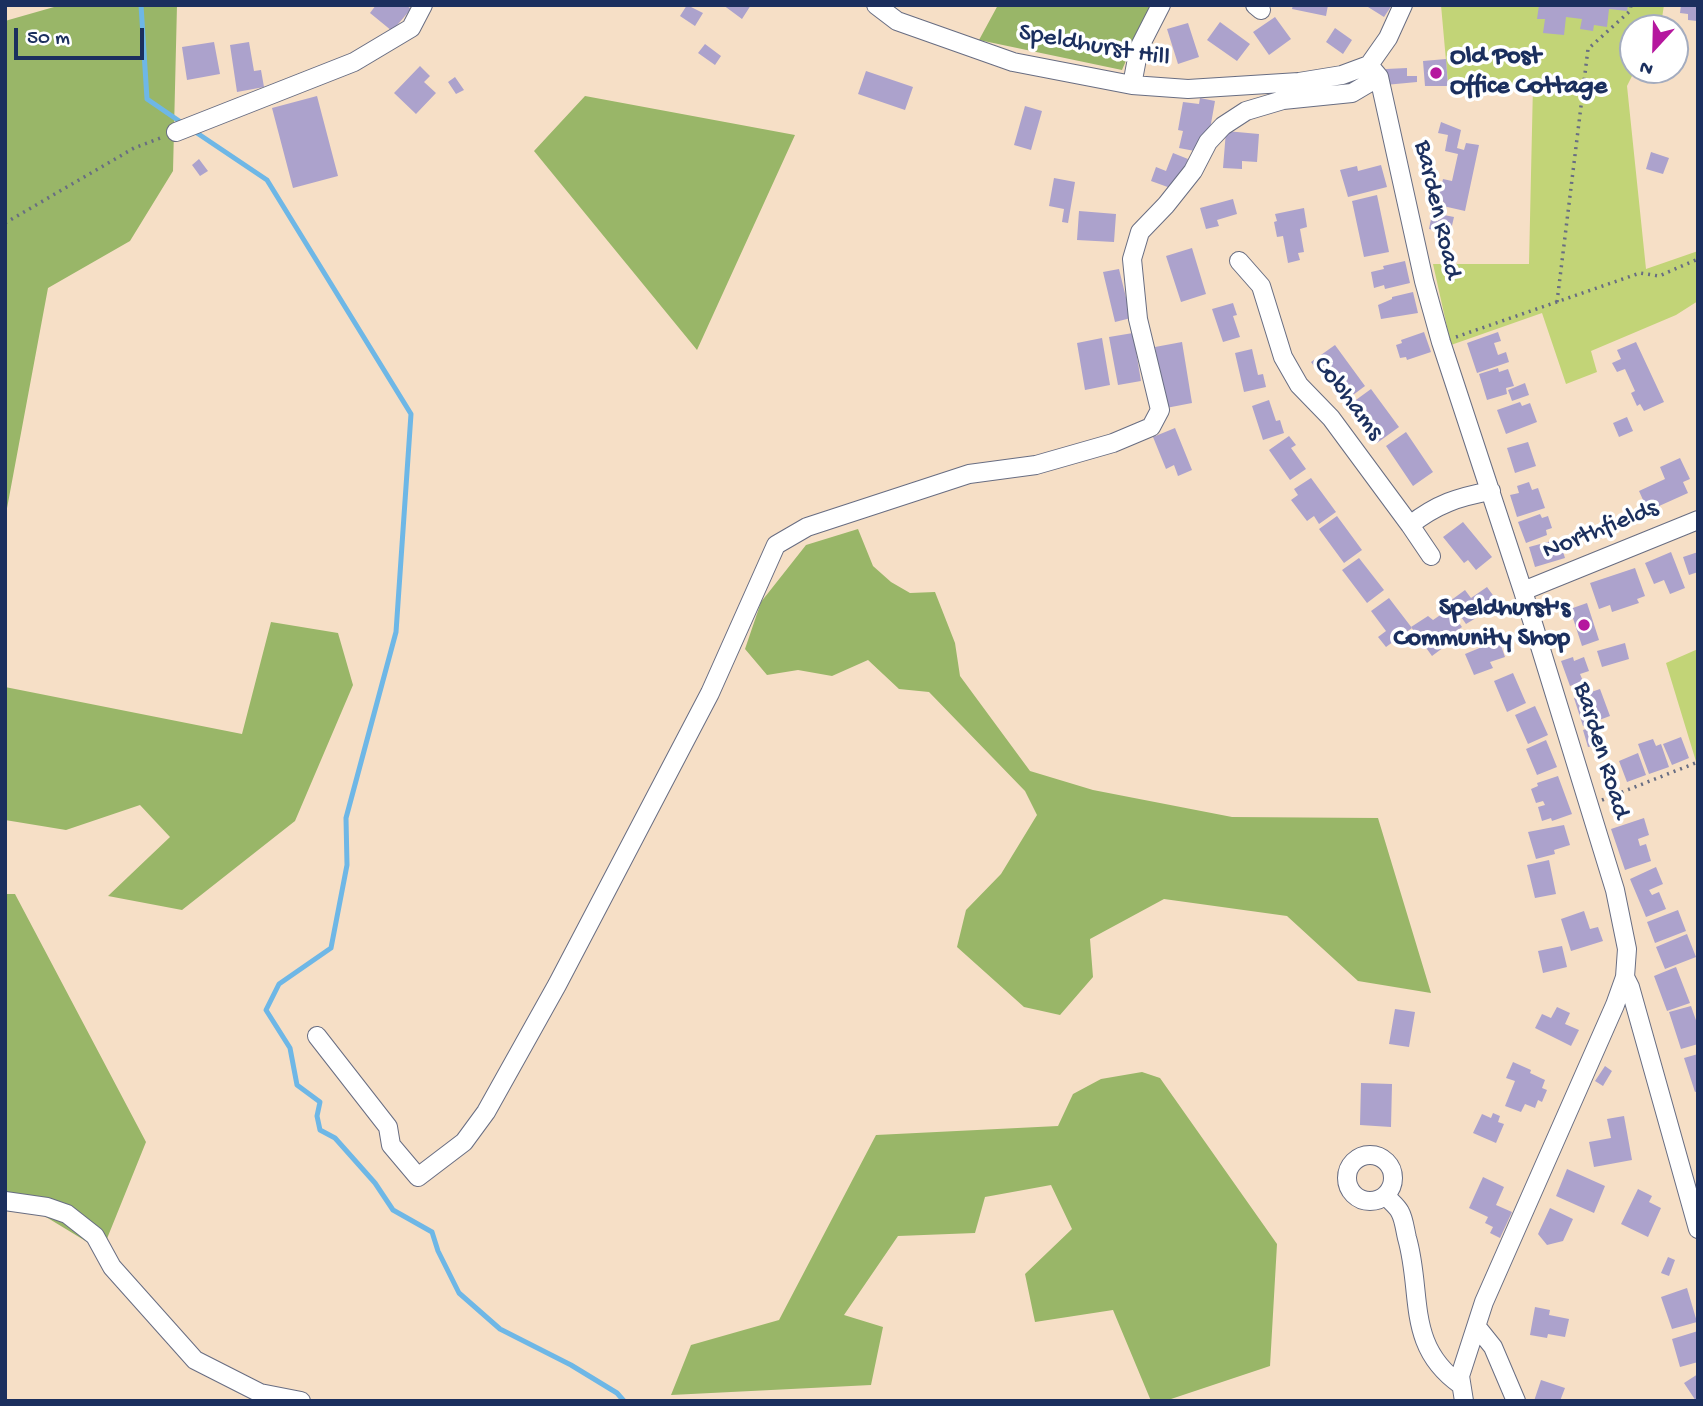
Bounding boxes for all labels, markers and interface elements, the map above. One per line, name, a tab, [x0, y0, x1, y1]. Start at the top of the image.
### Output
scale bar	[18, 14, 147, 58]
north arrow	[1619, 14, 1689, 84]
street label: Speldhurst Hill	[1016, 18, 1172, 76]
text: 50 m	[27, 27, 70, 52]
place label: Old Post Office Cottage	[1450, 42, 1607, 104]
text: N	[1637, 54, 1657, 80]
marker: Old Post Office Cottage	[1428, 65, 1444, 81]
street label: Barden Road	[1405, 138, 1467, 282]
street label: Cobhams	[1305, 351, 1389, 447]
street label: Northfields	[1539, 494, 1663, 568]
place label: Speldhurst's Community Shop	[1393, 594, 1570, 656]
marker: Speldhurst's Community Shop	[1576, 617, 1592, 633]
street label: Barden Road	[1564, 679, 1636, 823]

